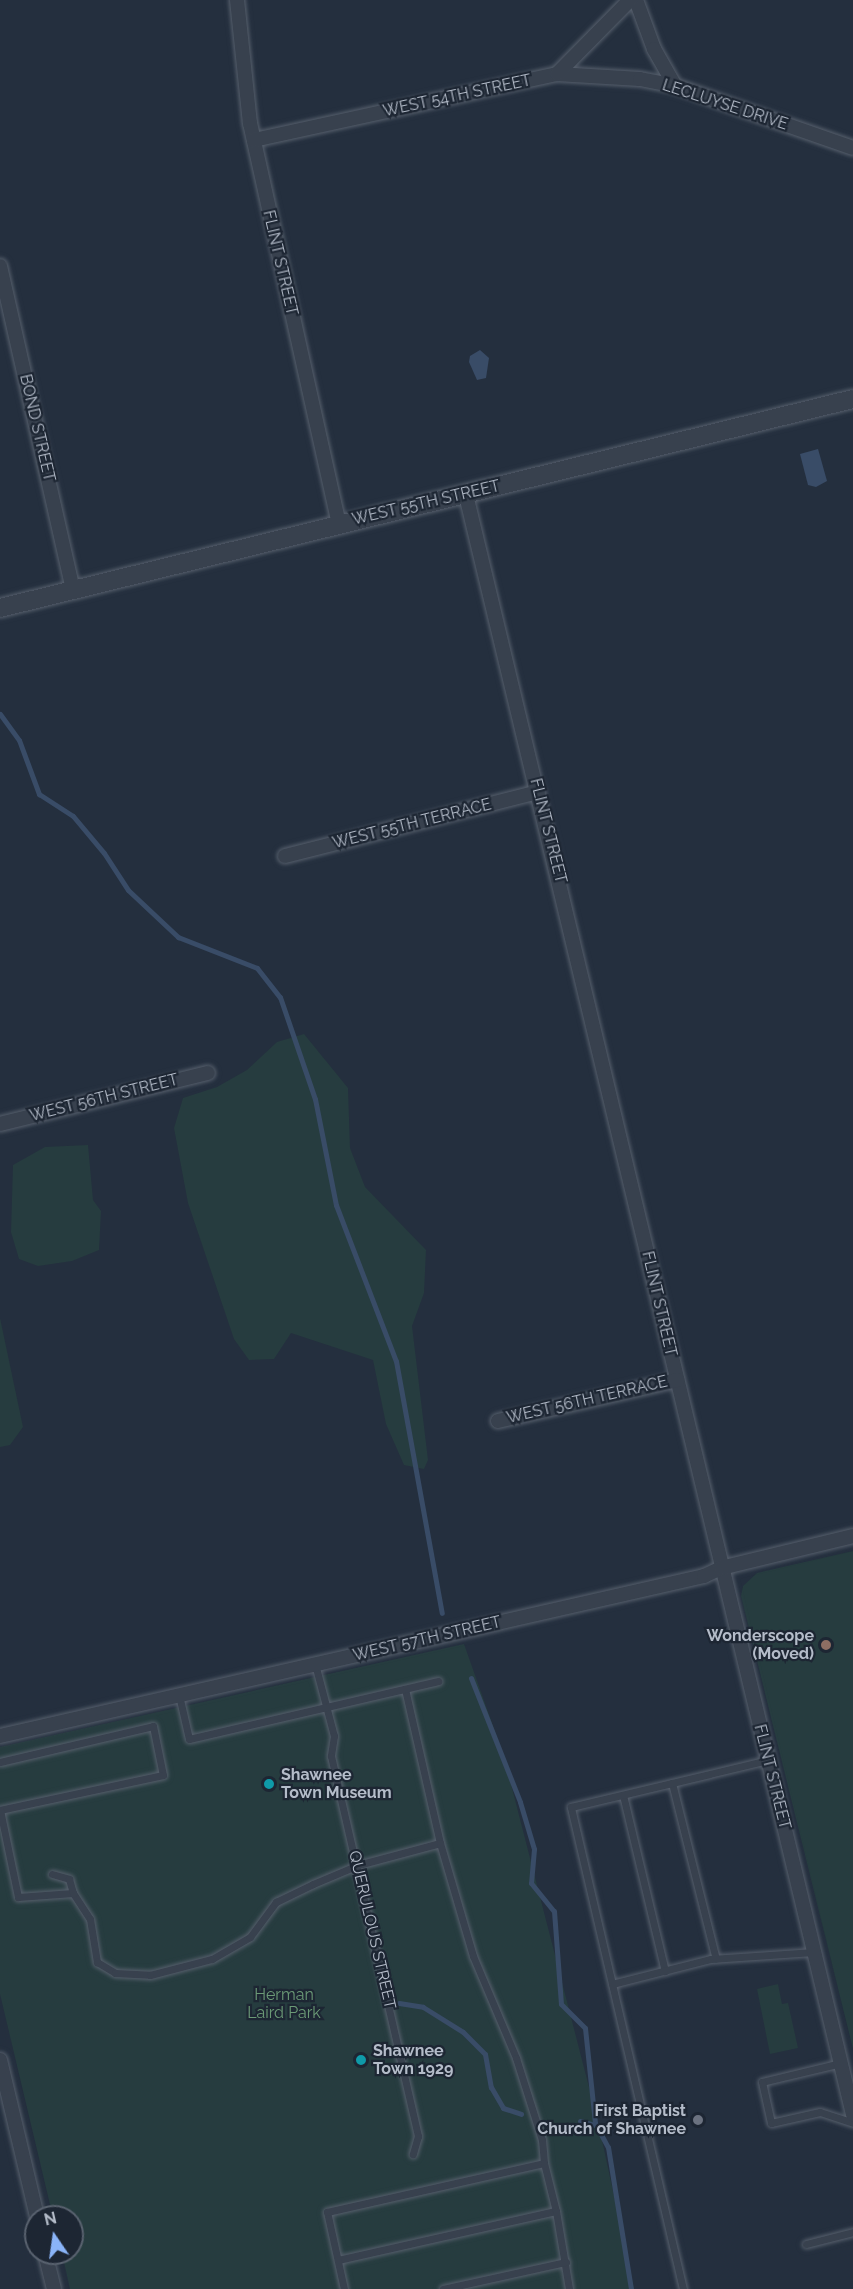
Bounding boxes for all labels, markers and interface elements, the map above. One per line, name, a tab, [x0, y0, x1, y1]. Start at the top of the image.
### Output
street label: WEST 54TH STREET	[381, 71, 533, 121]
street label: LECLUYSE DRIVE	[660, 76, 790, 134]
street label: FLINT STREET	[258, 208, 302, 318]
street label: BOND STREET	[15, 372, 59, 484]
street label: WEST 55TH STREET	[350, 477, 502, 529]
street label: FLINT STREET	[526, 776, 570, 886]
street label: WEST 55TH TERRACE	[330, 795, 494, 853]
street label: WEST 56TH STREET	[27, 1070, 181, 1126]
street label: FLINT STREET	[637, 1249, 681, 1359]
street label: WEST 56TH TERRACE	[504, 1372, 670, 1428]
street label: WEST 57TH STREET	[351, 1613, 503, 1665]
place label: Wonderscope (Moved)	[707, 1626, 814, 1664]
marker: Wonderscope (Moved)	[819, 1638, 833, 1652]
street label: FLINT STREET	[750, 1722, 794, 1832]
place label: Shawnee Town Museum	[281, 1765, 392, 1803]
marker: Shawnee Town Museum	[262, 1777, 276, 1791]
street label: QUERULOUS STREET	[344, 1849, 400, 2011]
park label: Herman Laird Park	[247, 1985, 321, 2023]
place label: Shawnee Town 1929	[373, 2041, 453, 2079]
marker: Shawnee Town 1929	[354, 2053, 368, 2067]
place label: First Baptist Church of Shawnee	[537, 2101, 686, 2139]
marker: First Baptist Church of Shawnee	[691, 2113, 705, 2127]
north arrow	[24, 2205, 84, 2265]
text: N	[42, 2208, 58, 2230]

